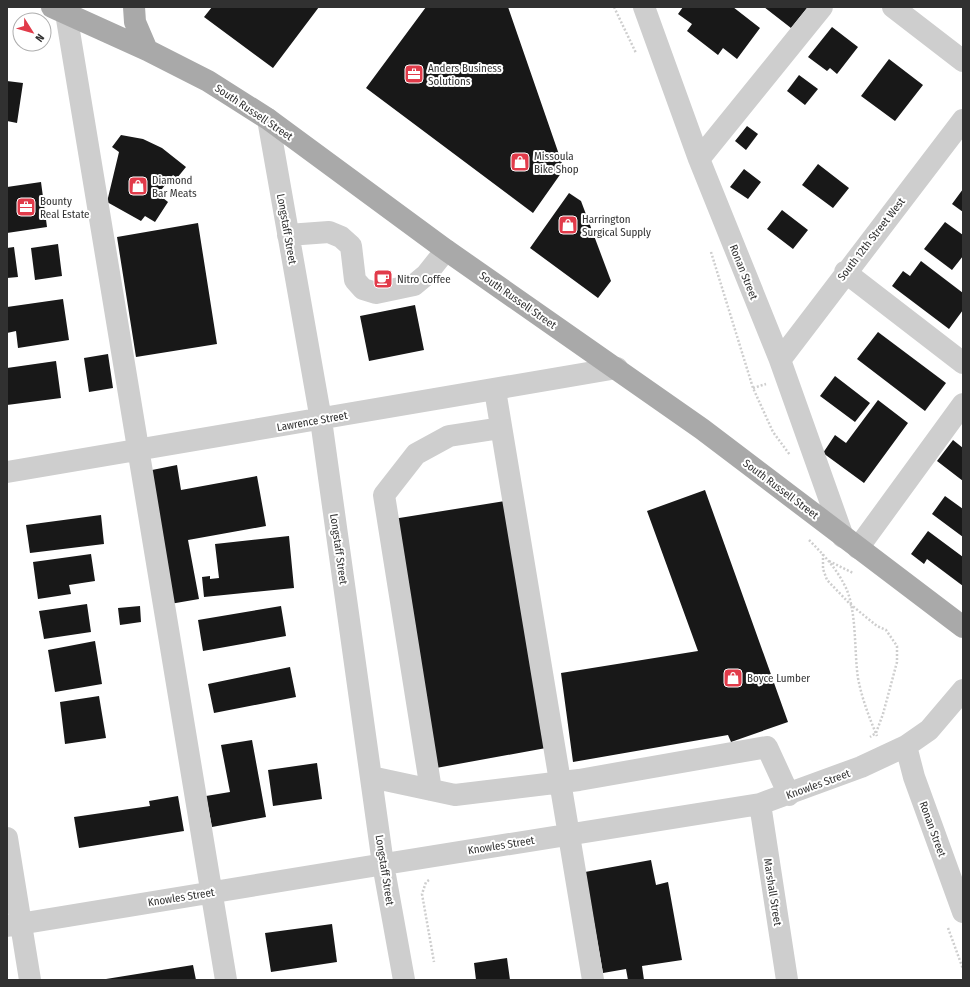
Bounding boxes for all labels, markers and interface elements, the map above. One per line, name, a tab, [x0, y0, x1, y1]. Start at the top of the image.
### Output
north arrow	[12, 12, 52, 52]
text: N	[32, 31, 47, 44]
place label: Anders Business Solutions	[428, 62, 502, 88]
office icon: Anders Business Solutions	[403, 63, 425, 85]
street label: South Russell Street	[212, 82, 295, 143]
place label: Missoula Bike Shop	[534, 150, 579, 176]
shop icon: Missoula Bike Shop	[509, 151, 531, 173]
place label: Diamond Bar Meats	[152, 174, 197, 200]
shop icon: Diamond Bar Meats	[127, 175, 149, 197]
street label: Longstaff Street	[274, 193, 299, 266]
place label: Bounty Real Estate	[40, 195, 90, 221]
street label: South 12th Street West	[835, 195, 908, 283]
office icon: Bounty Real Estate	[15, 196, 37, 218]
place label: Harrington Surgical Supply	[582, 213, 651, 239]
shop icon: Harrington Surgical Supply	[557, 214, 579, 236]
street label: Ronan Street	[727, 243, 761, 302]
cafe icon: Nitro Coffee	[372, 268, 394, 290]
street label: South Russell Street	[477, 269, 559, 332]
place label: Nitro Coffee	[397, 273, 451, 286]
street label: Lawrence Street	[276, 409, 349, 434]
street label: South Russell Street	[740, 457, 821, 522]
street label: Longstaff Street	[327, 513, 350, 586]
shop icon: Boyce Lumber	[722, 667, 744, 689]
place label: Boyce Lumber	[747, 672, 810, 685]
street label: Knowles Street	[784, 767, 852, 802]
street label: Ronan Street	[916, 800, 949, 859]
street label: Longstaff Street	[373, 834, 397, 907]
street label: Knowles Street	[467, 834, 536, 857]
street label: Marshall Street	[761, 857, 784, 927]
street label: Knowles Street	[147, 886, 216, 909]

